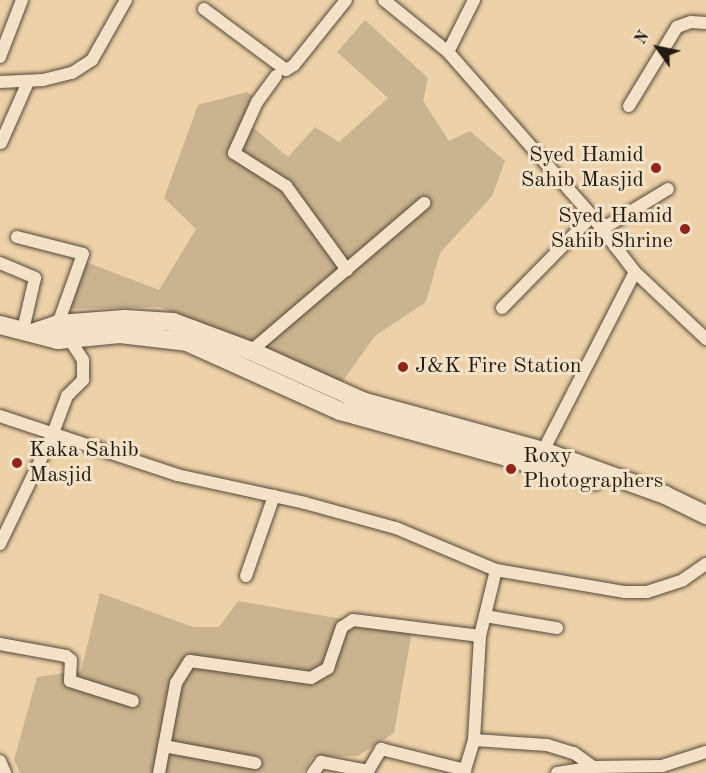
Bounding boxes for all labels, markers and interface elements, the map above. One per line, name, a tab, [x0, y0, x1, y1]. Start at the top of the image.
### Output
north arrow	[628, 18, 688, 78]
text: N	[633, 29, 653, 48]
place label: Syed Hamid Sahib Masjid	[521, 142, 644, 194]
marker: Syed Hamid Sahib Masjid	[649, 161, 663, 175]
place label: Syed Hamid Sahib Shrine	[551, 203, 673, 254]
marker: Syed Hamid Sahib Shrine	[678, 222, 692, 236]
place label: J&K Fire Station	[415, 354, 582, 380]
marker: J&K Fire Station	[396, 360, 410, 374]
place label: Kaka Sahib Masjid	[29, 437, 139, 488]
place label: Roxy Photographers	[523, 443, 663, 494]
marker: Kaka Sahib Masjid	[10, 456, 24, 470]
marker: Roxy Photographers	[504, 462, 518, 476]

